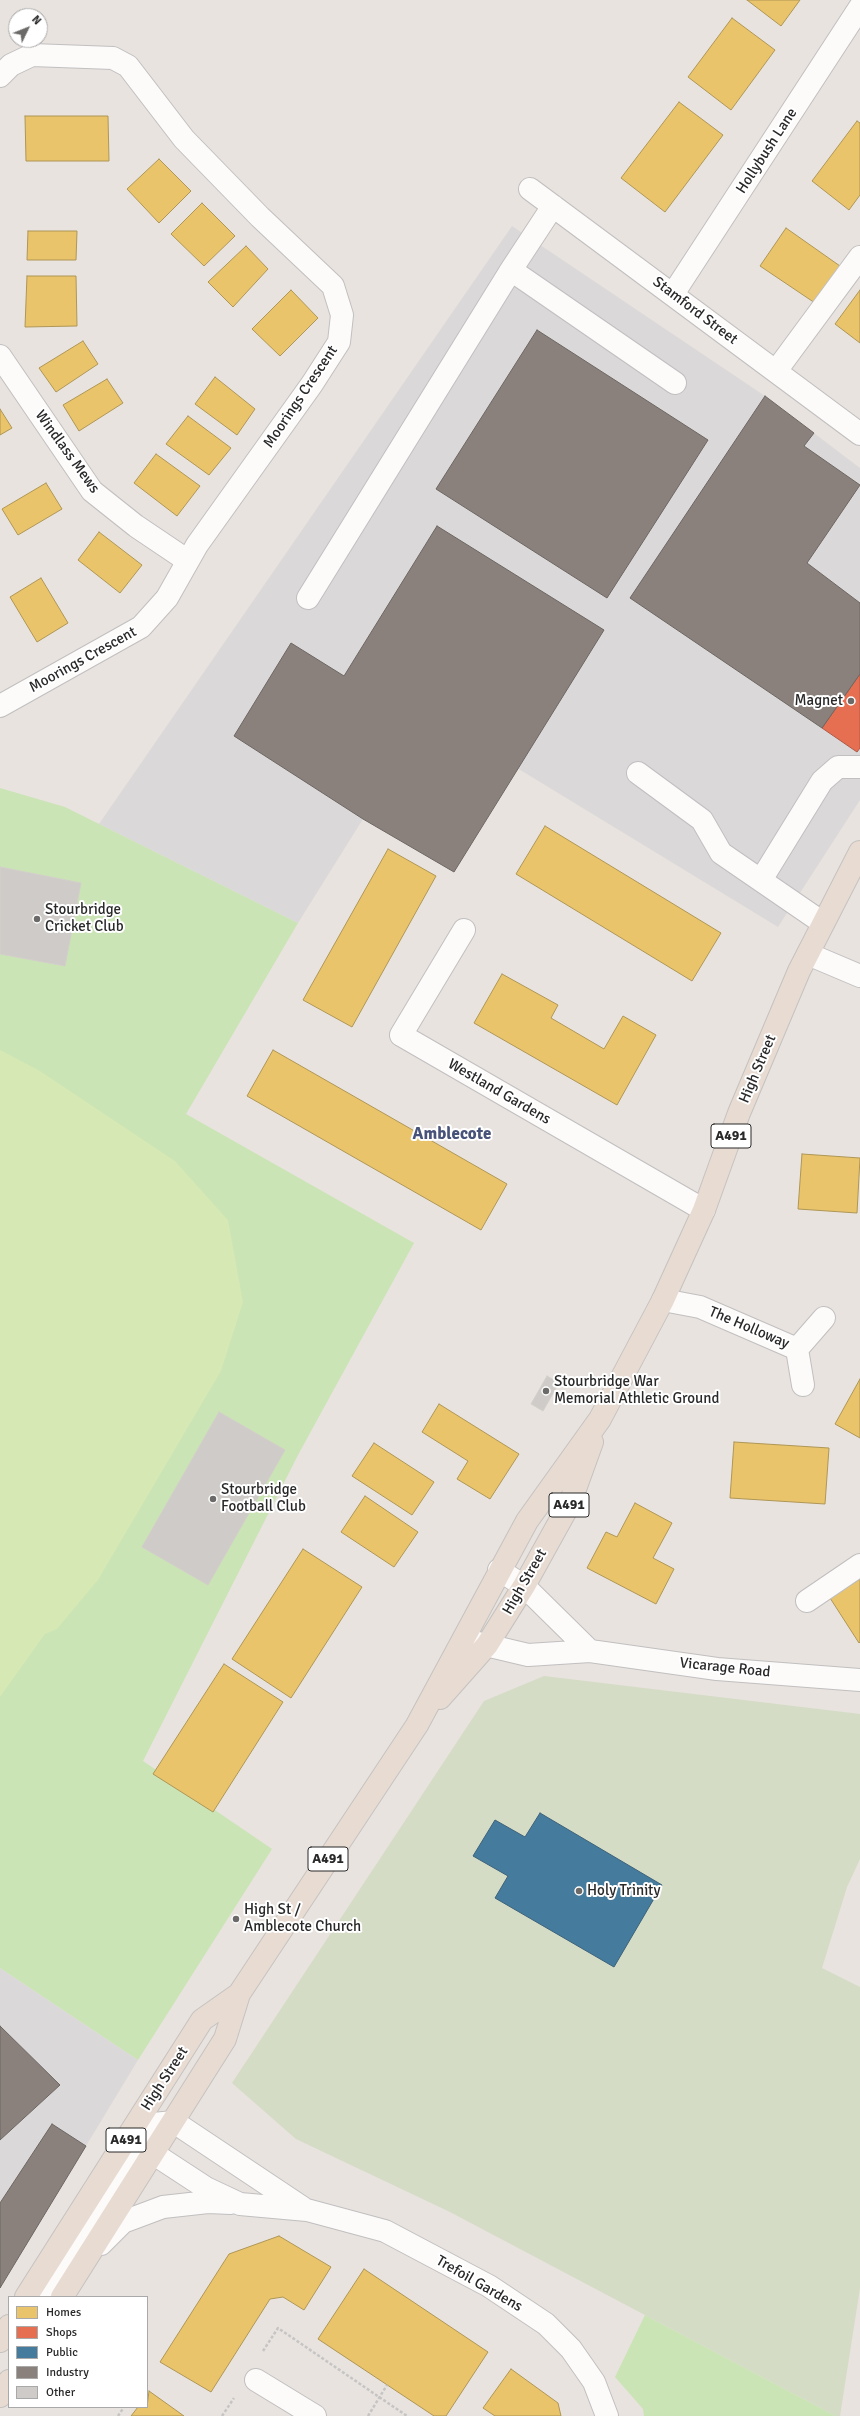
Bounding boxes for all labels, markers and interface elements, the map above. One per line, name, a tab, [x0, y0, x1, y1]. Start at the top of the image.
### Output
north arrow	[8, 8, 48, 48]
text: N	[29, 13, 44, 27]
street label: Hollybush Lane	[733, 105, 801, 197]
street label: Stamford Street	[649, 273, 741, 349]
street label: Moorings Crescent	[260, 342, 342, 452]
street label: Windlass Mews	[31, 407, 103, 497]
street label: Moorings Crescent	[26, 623, 140, 697]
place label: Magnet	[794, 692, 843, 710]
marker: Magnet	[846, 696, 856, 706]
place label: Stourbridge Cricket Club	[45, 901, 124, 936]
marker: Stourbridge Cricket Club	[32, 914, 42, 924]
street label: High Street	[736, 1032, 780, 1106]
street label: Westland Gardens	[444, 1055, 554, 1129]
road number: A491	[711, 1124, 751, 1148]
district label: Amblecote	[413, 1125, 491, 1145]
street label: The Holloway	[706, 1303, 792, 1353]
place label: Stourbridge War Memorial Athletic Ground	[554, 1373, 719, 1408]
marker: Stourbridge War Memorial Athletic Ground	[541, 1386, 551, 1396]
place label: Stourbridge Football Club	[221, 1481, 306, 1516]
road number: A491	[549, 1493, 589, 1517]
marker: Stourbridge Football Club	[208, 1494, 218, 1504]
street label: High Street	[499, 1546, 551, 1618]
street label: Vicarage Road	[679, 1654, 771, 1682]
road number: A491	[308, 1847, 348, 1871]
place label: Holy Trinity	[587, 1882, 660, 1900]
marker: Holy Trinity	[574, 1886, 584, 1896]
place label: High St / Amblecote Church	[244, 1901, 361, 1936]
marker: High St / Amblecote Church	[231, 1914, 241, 1924]
street label: High Street	[138, 2044, 192, 2114]
road number: A491	[106, 2128, 146, 2152]
street label: Trefoil Gardens	[433, 2252, 525, 2316]
legend	[8, 2296, 148, 2408]
text: Homes	[46, 2305, 81, 2320]
text: Shops	[46, 2325, 77, 2340]
text: Public	[46, 2345, 78, 2360]
text: Industry	[46, 2365, 89, 2380]
text: Other	[46, 2385, 75, 2400]

